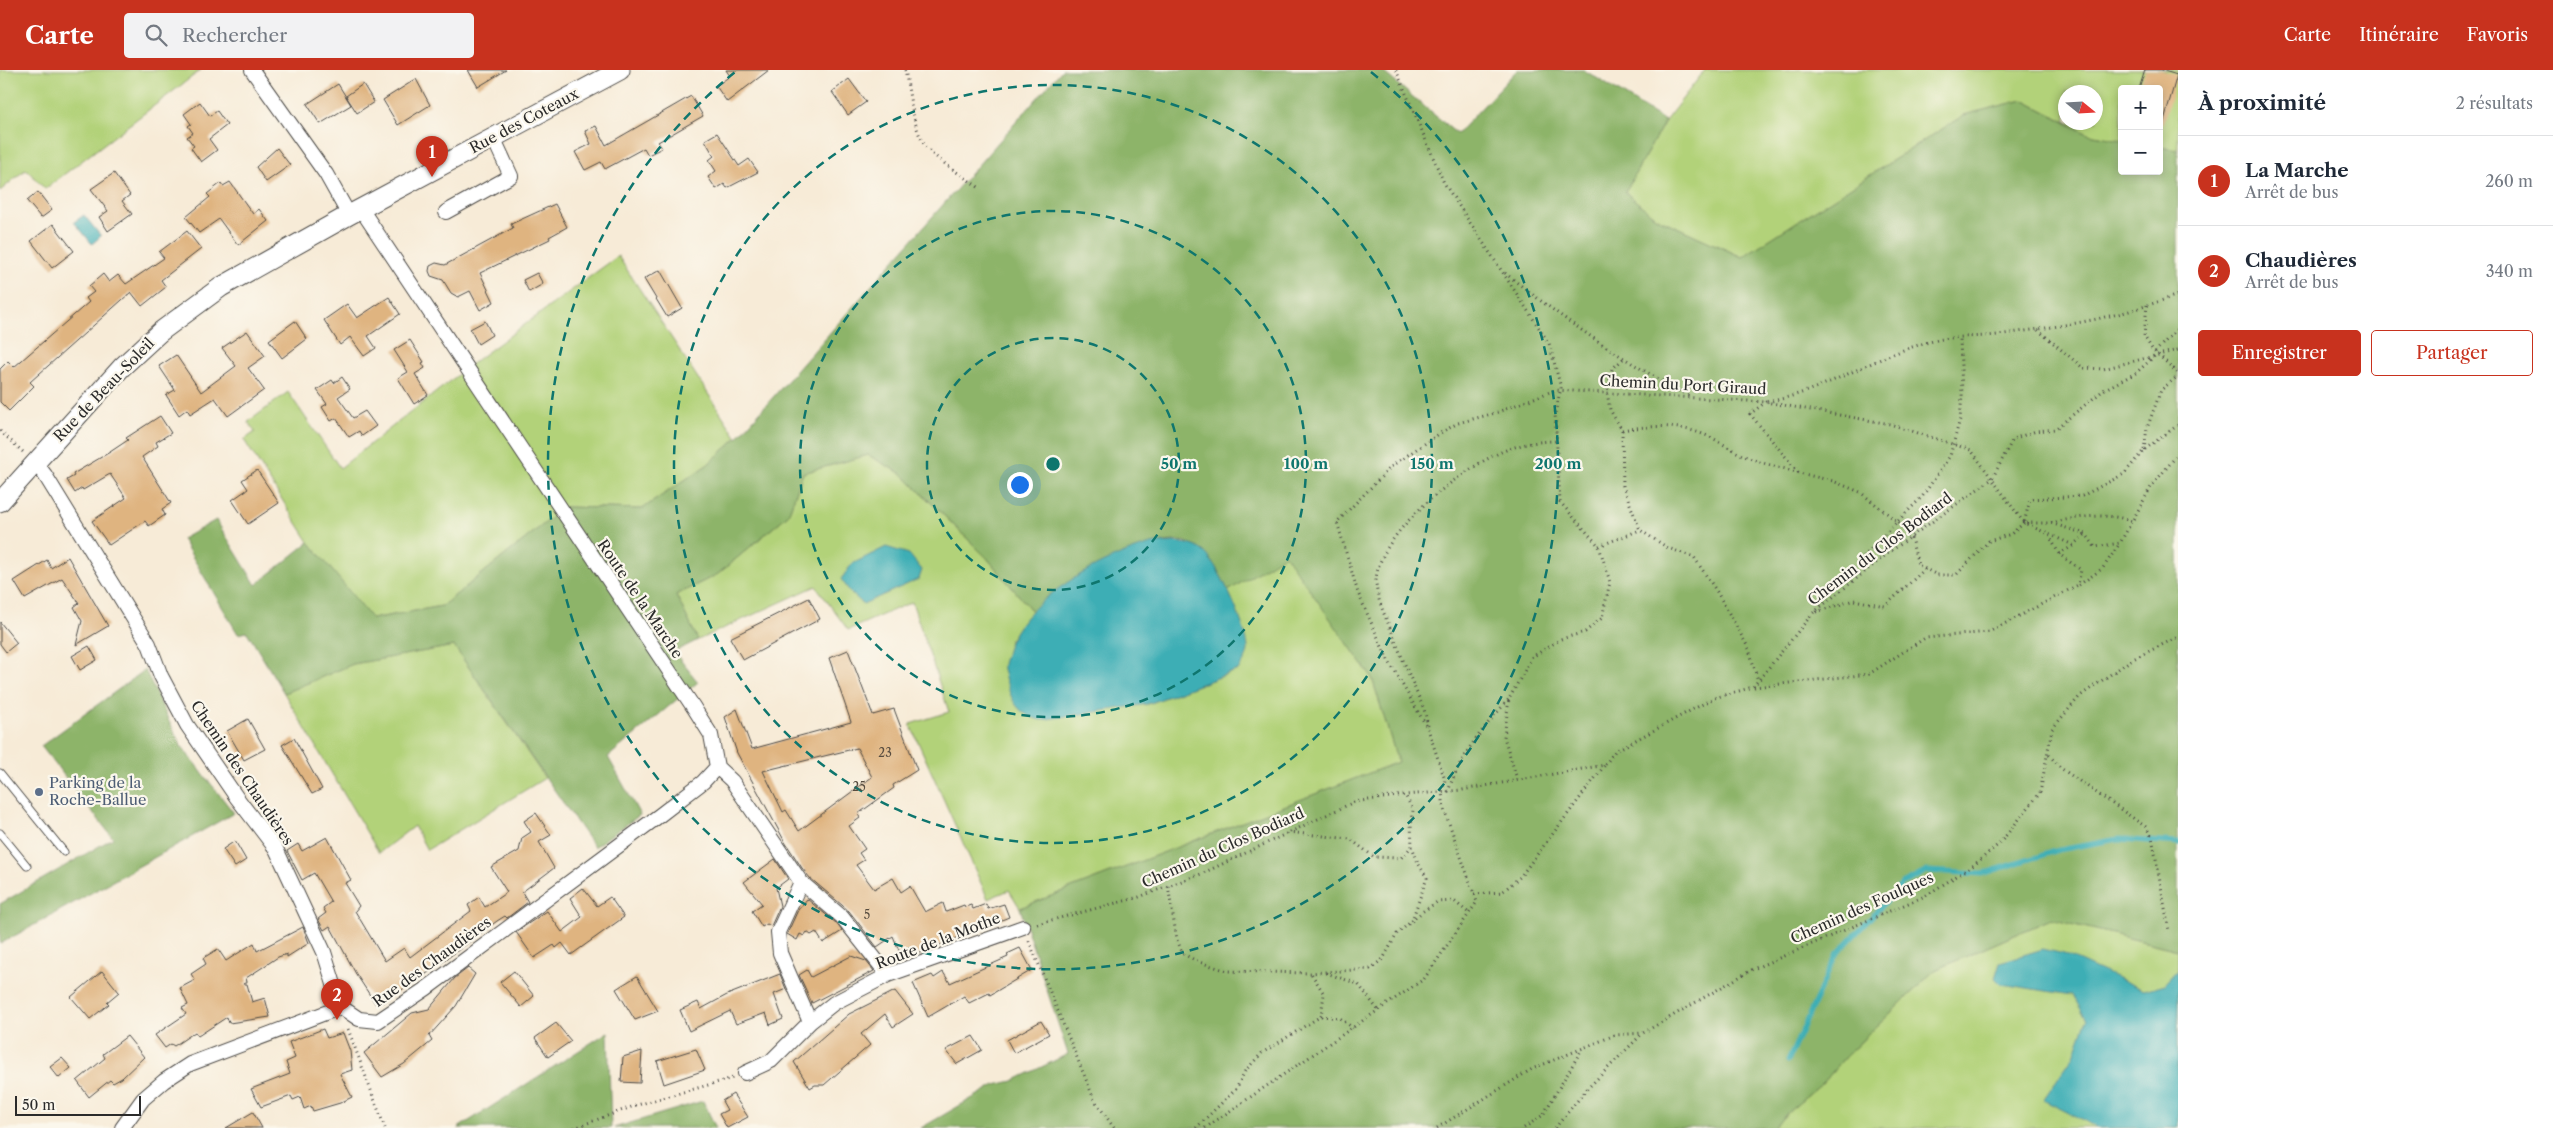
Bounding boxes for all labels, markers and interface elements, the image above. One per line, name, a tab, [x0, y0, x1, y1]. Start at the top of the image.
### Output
search box	[124, 13, 474, 58]
text: Carte	[25, 21, 94, 50]
icon: search	[142, 21, 170, 49]
text: Rechercher	[182, 24, 287, 47]
text: Carte	[2284, 24, 2331, 46]
text: Itinéraire	[2359, 24, 2439, 46]
text: Favoris	[2467, 24, 2528, 46]
street label: Rue des Coteaux	[466, 84, 582, 157]
north arrow	[2058, 85, 2103, 130]
map controls	[2118, 85, 2163, 175]
button: +	[2118, 85, 2163, 130]
text: À proximité	[2198, 90, 2326, 115]
text: 2 résultats	[2456, 93, 2533, 113]
button: −	[2118, 130, 2163, 175]
pin: 1	[416, 136, 448, 177]
text: La Marche	[2245, 159, 2349, 182]
text: 1	[2210, 171, 2218, 191]
text: 260 m	[2485, 171, 2533, 191]
text: Arrêt de bus	[2245, 182, 2338, 202]
text: Chaudières	[2245, 249, 2357, 272]
text: 2	[2209, 261, 2219, 281]
text: 340 m	[2486, 261, 2533, 281]
text: Arrêt de bus	[2245, 272, 2338, 292]
button: Enregistrer	[2198, 330, 2361, 376]
button: Partager	[2371, 330, 2533, 376]
street label: Rue de Beau-Soleil	[49, 333, 158, 446]
street label: Chemin du Port Giraud	[1599, 371, 1767, 398]
text: 50 m	[1161, 454, 1197, 473]
text: 100 m	[1284, 454, 1328, 473]
text: 150 m	[1410, 454, 1454, 473]
text: 200 m	[1535, 454, 1581, 473]
centre of rings	[1044, 455, 1062, 473]
your location	[1007, 472, 1033, 498]
street label: Chemin du Clos Bodiard	[1804, 488, 1956, 609]
street label: Route de la Marche	[594, 536, 687, 662]
street label: Chemin des Chaudières	[187, 697, 298, 849]
house number: 23	[878, 745, 892, 760]
place label: Parking de la Roche-Ballue	[49, 773, 146, 809]
house number: 25	[852, 779, 866, 794]
marker: Parking de la Roche-Ballue	[33, 786, 45, 798]
street label: Chemin du Clos Bodiard	[1139, 803, 1307, 892]
street label: Chemin des Foulques	[1787, 867, 1936, 948]
house number: 5	[864, 907, 870, 922]
street label: Route de la Mothe	[873, 908, 1003, 973]
street label: Rue des Chaudières	[369, 912, 495, 1011]
pin: 2	[321, 979, 353, 1020]
scale bar	[15, 1093, 141, 1116]
text: 50 m	[22, 1096, 55, 1114]

